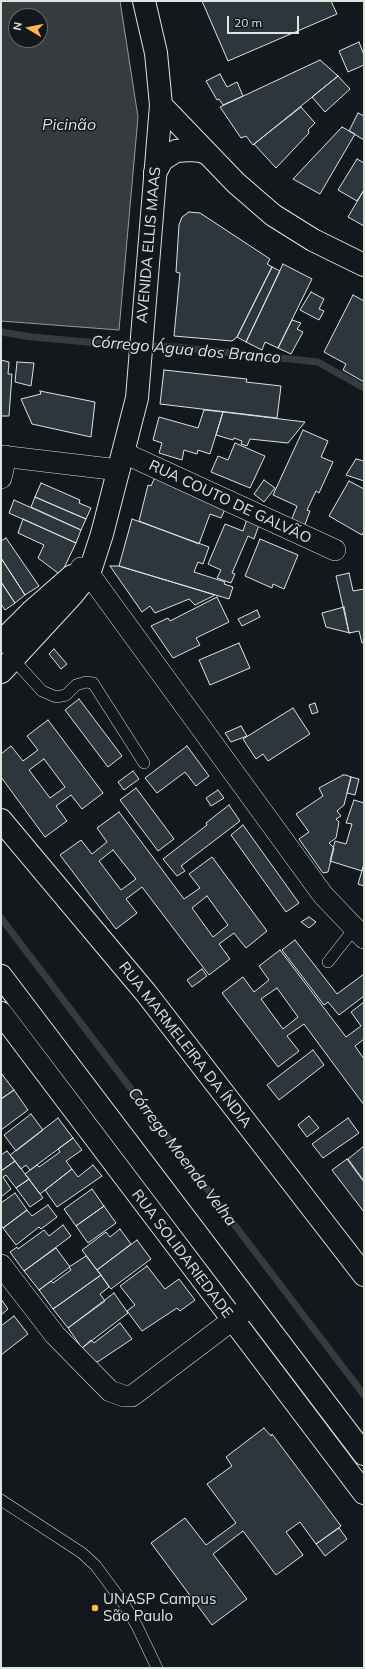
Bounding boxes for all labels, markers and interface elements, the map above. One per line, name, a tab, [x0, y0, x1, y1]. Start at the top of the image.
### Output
north arrow	[8, 8, 48, 48]
scale bar	[229, 8, 301, 34]
text: 20 m	[234, 15, 262, 30]
text: N	[10, 21, 25, 31]
water label: Picinão	[42, 115, 96, 135]
street label: AVENIDA ELLIS MAAS	[133, 166, 165, 324]
water label: Córrego Água dos Branco	[90, 332, 282, 368]
street label: RUA COUTO DE GALVÃO	[146, 456, 314, 548]
street label: RUA MARMELEIRA DA ÍNDIA	[115, 959, 255, 1131]
water label: Córrego Moenda Velha	[124, 1084, 240, 1230]
street label: RUA SOLIDARIEDADE	[128, 1186, 236, 1322]
place label: UNASP Campus São Paulo	[103, 1590, 216, 1625]
marker: UNASP Campus São Paulo	[90, 1603, 100, 1613]

